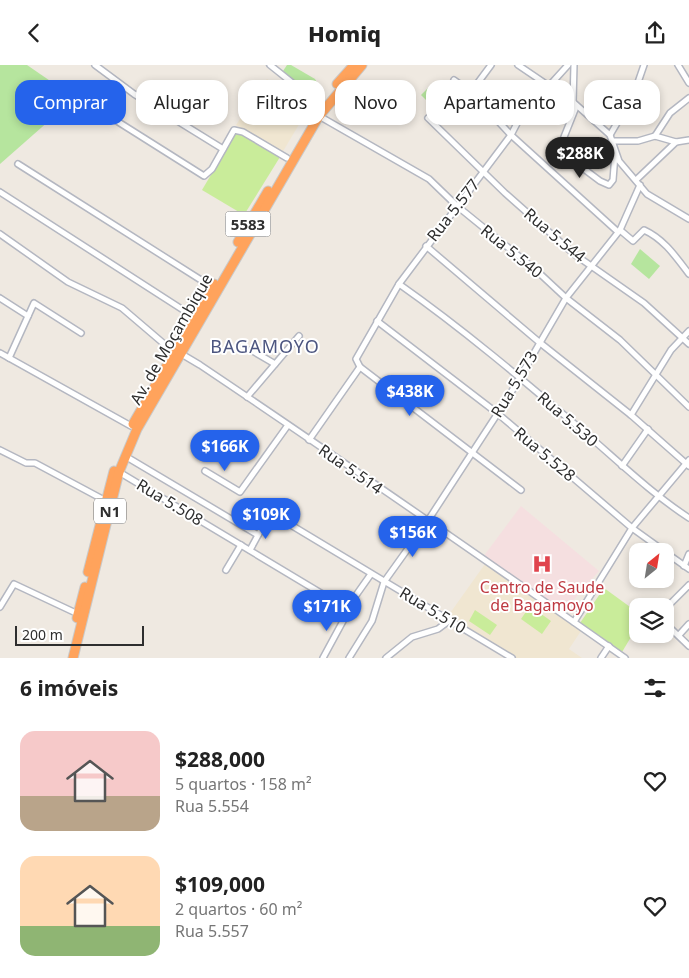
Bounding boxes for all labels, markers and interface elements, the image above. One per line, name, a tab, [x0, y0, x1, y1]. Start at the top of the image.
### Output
text: Homiq	[308, 18, 381, 48]
icon: back	[20, 19, 48, 47]
icon: share	[641, 19, 669, 47]
chip: Comprar	[15, 80, 126, 125]
chip: Alugar	[136, 80, 228, 125]
chip: Filtros	[238, 80, 325, 125]
chip: Novo	[335, 80, 416, 125]
chip: Apartamento	[426, 80, 574, 125]
chip: Casa	[584, 80, 660, 125]
pin: $288K	[545, 137, 615, 179]
text: $288K	[556, 142, 604, 164]
street label: Rua 5.577	[422, 174, 484, 246]
street label: Rua 5.544	[520, 203, 590, 267]
road number: 5583	[226, 211, 270, 237]
street label: Rua 5.540	[476, 219, 548, 283]
street label: Av. de Moçambique	[125, 270, 217, 408]
district label: BAGAMOYO	[210, 334, 320, 358]
street label: Rua 5.573	[486, 347, 542, 421]
pin: $438K	[375, 375, 445, 417]
text: $438K	[386, 380, 434, 402]
street label: Rua 5.530	[533, 386, 603, 452]
street label: Rua 5.528	[510, 422, 580, 486]
pin: $166K	[190, 429, 260, 472]
text: $166K	[201, 435, 249, 457]
street label: Rua 5.514	[314, 439, 388, 499]
street label: Rua 5.508	[133, 474, 207, 530]
pin: $109K	[231, 497, 301, 540]
road number: N1	[94, 499, 126, 523]
text: $109K	[242, 503, 290, 525]
pin: $156K	[378, 515, 448, 558]
text: $156K	[389, 521, 437, 543]
north arrow	[629, 543, 674, 587]
map controls	[629, 543, 674, 643]
hospital icon: Centro de Saude de Bagamoyo	[531, 553, 553, 575]
place label: Centro de Saude de Bagamoyo	[480, 576, 604, 616]
street label: Rua 5.510	[396, 582, 470, 638]
pin: $171K	[292, 589, 362, 632]
text: $171K	[303, 595, 351, 617]
button: layers	[629, 598, 674, 643]
scale bar	[15, 623, 144, 646]
text: 200 m	[22, 625, 63, 644]
text: 6 imóveis	[20, 674, 118, 702]
icon: filters	[641, 674, 669, 702]
text: $288,000	[175, 745, 265, 773]
icon: home	[60, 751, 120, 811]
icon: heart	[641, 767, 669, 795]
text: 5 quartos · 158 m²	[175, 773, 312, 795]
text: Rua 5.554	[175, 795, 249, 817]
text: $109,000	[175, 870, 265, 898]
icon: home	[60, 876, 120, 936]
icon: heart	[641, 892, 669, 920]
text: 2 quartos · 60 m²	[175, 898, 302, 920]
text: Rua 5.557	[175, 920, 249, 942]

